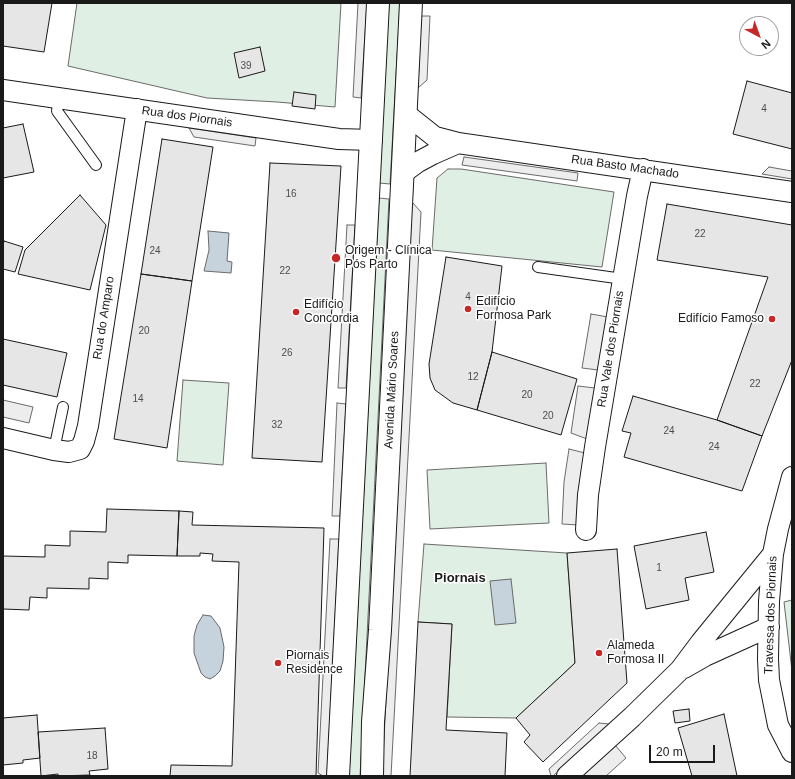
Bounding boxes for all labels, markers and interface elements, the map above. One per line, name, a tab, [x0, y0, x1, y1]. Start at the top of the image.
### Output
north arrow	[739, 16, 779, 56]
text: N	[759, 37, 773, 51]
house number: 39	[240, 60, 252, 72]
house number: 4	[761, 103, 767, 115]
street label: Rua dos Piornais	[141, 104, 233, 130]
street label: Rua Basto Machado	[570, 152, 680, 182]
house number: 16	[285, 188, 297, 200]
house number: 22	[694, 228, 706, 240]
place label: Origem - Clínica Pós Parto	[345, 244, 432, 272]
house number: 24	[149, 245, 161, 257]
marker: Origem - Clínica Pós Parto	[330, 252, 342, 264]
house number: 22	[279, 265, 291, 277]
street label: Rua do Amparo	[90, 275, 118, 361]
street label: Rua Vale dos Piornais	[595, 290, 627, 408]
house number: 4	[465, 291, 471, 303]
place label: Edifício Formosa Park	[476, 295, 551, 323]
place label: Edifício Concordia	[304, 298, 359, 326]
marker: Edifício Formosa Park	[463, 304, 473, 314]
marker: Edifício Concordia	[291, 307, 301, 317]
place label: Edifício Famoso	[678, 312, 764, 326]
marker: Edifício Famoso	[767, 314, 777, 324]
house number: 20	[138, 325, 150, 337]
street label: Avenida Mário Soares	[382, 331, 402, 449]
house number: 26	[281, 347, 293, 359]
house number: 12	[467, 371, 479, 383]
house number: 22	[749, 378, 761, 390]
house number: 20	[521, 389, 533, 401]
house number: 14	[132, 393, 144, 405]
house number: 20	[542, 410, 554, 422]
house number: 32	[271, 419, 283, 431]
house number: 24	[663, 425, 675, 437]
house number: 24	[708, 441, 720, 453]
street label: Travessa dos Piornais	[762, 556, 780, 674]
house number: 1	[656, 562, 662, 574]
district label: Piornais	[434, 570, 486, 586]
place label: Alameda Formosa II	[607, 639, 664, 667]
marker: Alameda Formosa II	[594, 648, 604, 658]
place label: Piornais Residence	[286, 649, 343, 677]
marker: Piornais Residence	[273, 658, 283, 668]
scale bar	[651, 737, 717, 763]
text: 20 m	[656, 745, 683, 759]
house number: 18	[86, 750, 98, 762]

